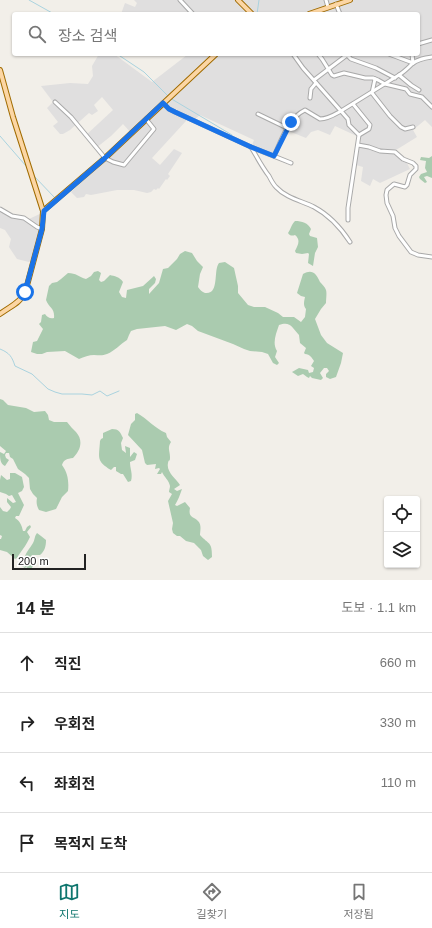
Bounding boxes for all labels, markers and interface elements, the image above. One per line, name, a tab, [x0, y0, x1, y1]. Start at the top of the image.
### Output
search box	[12, 12, 420, 56]
icon: search	[26, 23, 48, 45]
text: 장소 검색	[58, 27, 117, 44]
route end	[282, 113, 300, 131]
route start	[16, 283, 34, 301]
map controls	[384, 496, 420, 568]
button: locate	[384, 496, 420, 532]
button: layers	[384, 532, 420, 568]
scale bar	[12, 552, 86, 571]
text: 200 m	[18, 555, 49, 567]
text: 14 분	[16, 599, 55, 618]
text: 도보 · 1.1 km	[342, 600, 416, 615]
icon: ahead	[16, 652, 38, 674]
text: 직진	[54, 655, 82, 672]
text: 660 m	[380, 655, 416, 670]
icon: right	[16, 712, 38, 734]
text: 우회전	[54, 715, 95, 732]
text: 330 m	[380, 715, 416, 730]
icon: left	[16, 772, 38, 794]
text: 좌회전	[54, 775, 95, 792]
text: 110 m	[381, 775, 416, 790]
icon: arrive	[16, 832, 38, 854]
text: 목적지 도착	[54, 835, 127, 852]
tab: 지도	[58, 881, 80, 921]
tab: 길찾기	[197, 881, 227, 921]
tab: 저장됨	[343, 881, 374, 921]

